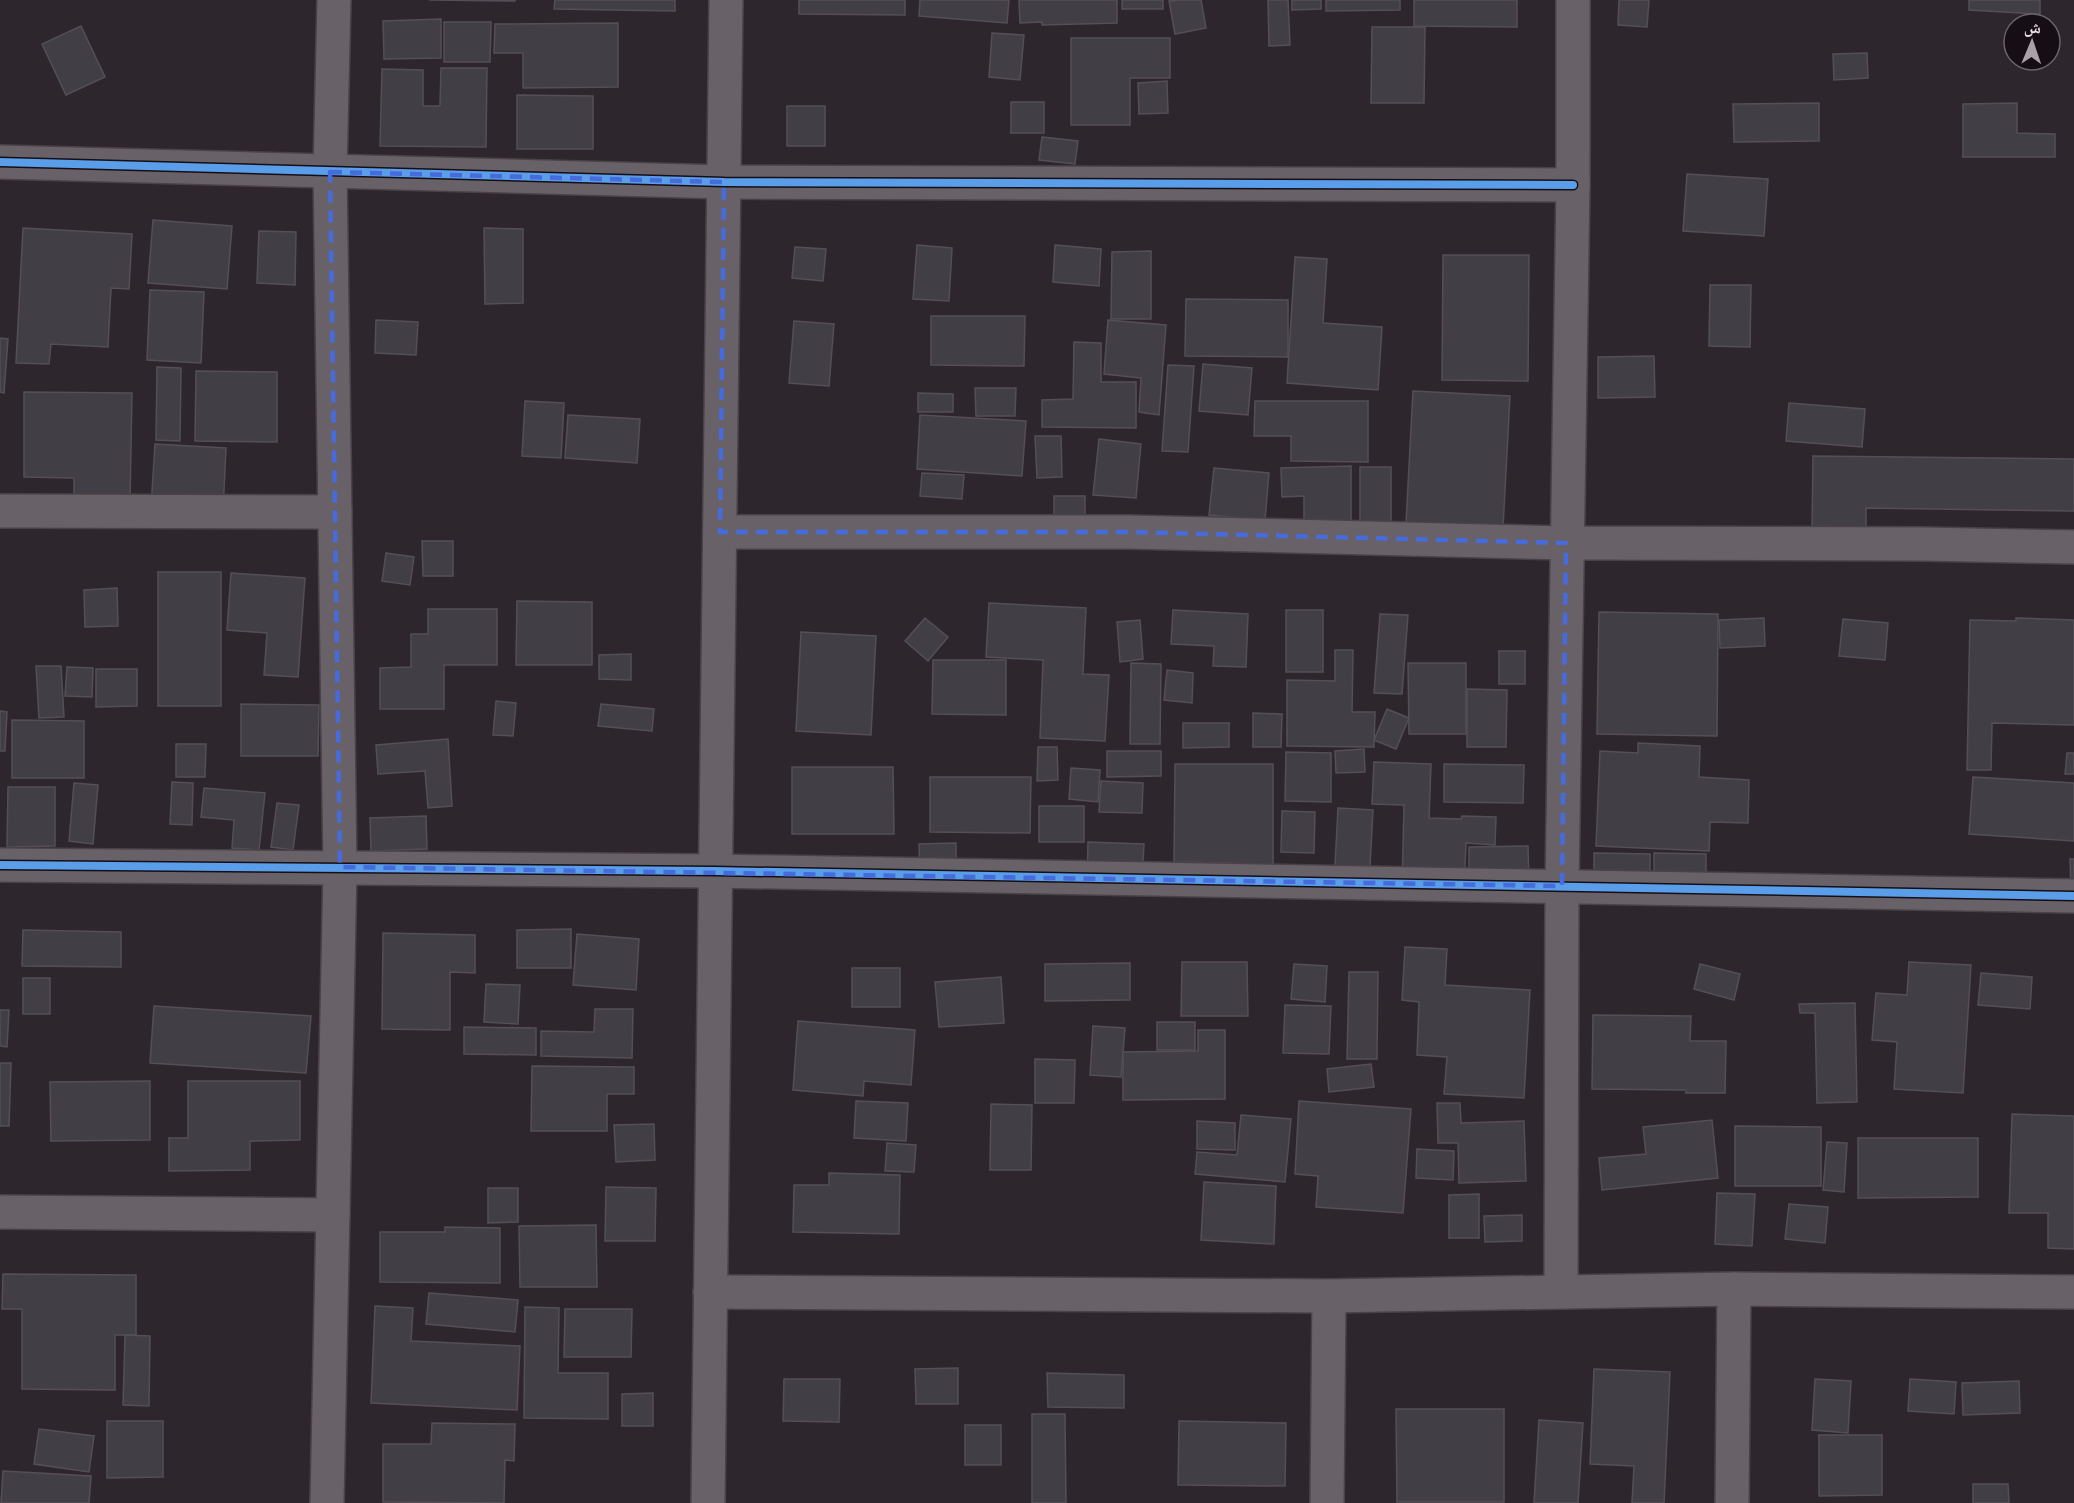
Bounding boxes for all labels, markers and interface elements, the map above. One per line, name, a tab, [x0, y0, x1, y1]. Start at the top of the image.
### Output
north arrow	[2002, 12, 2062, 72]
text: ش	[2024, 18, 2041, 37]

